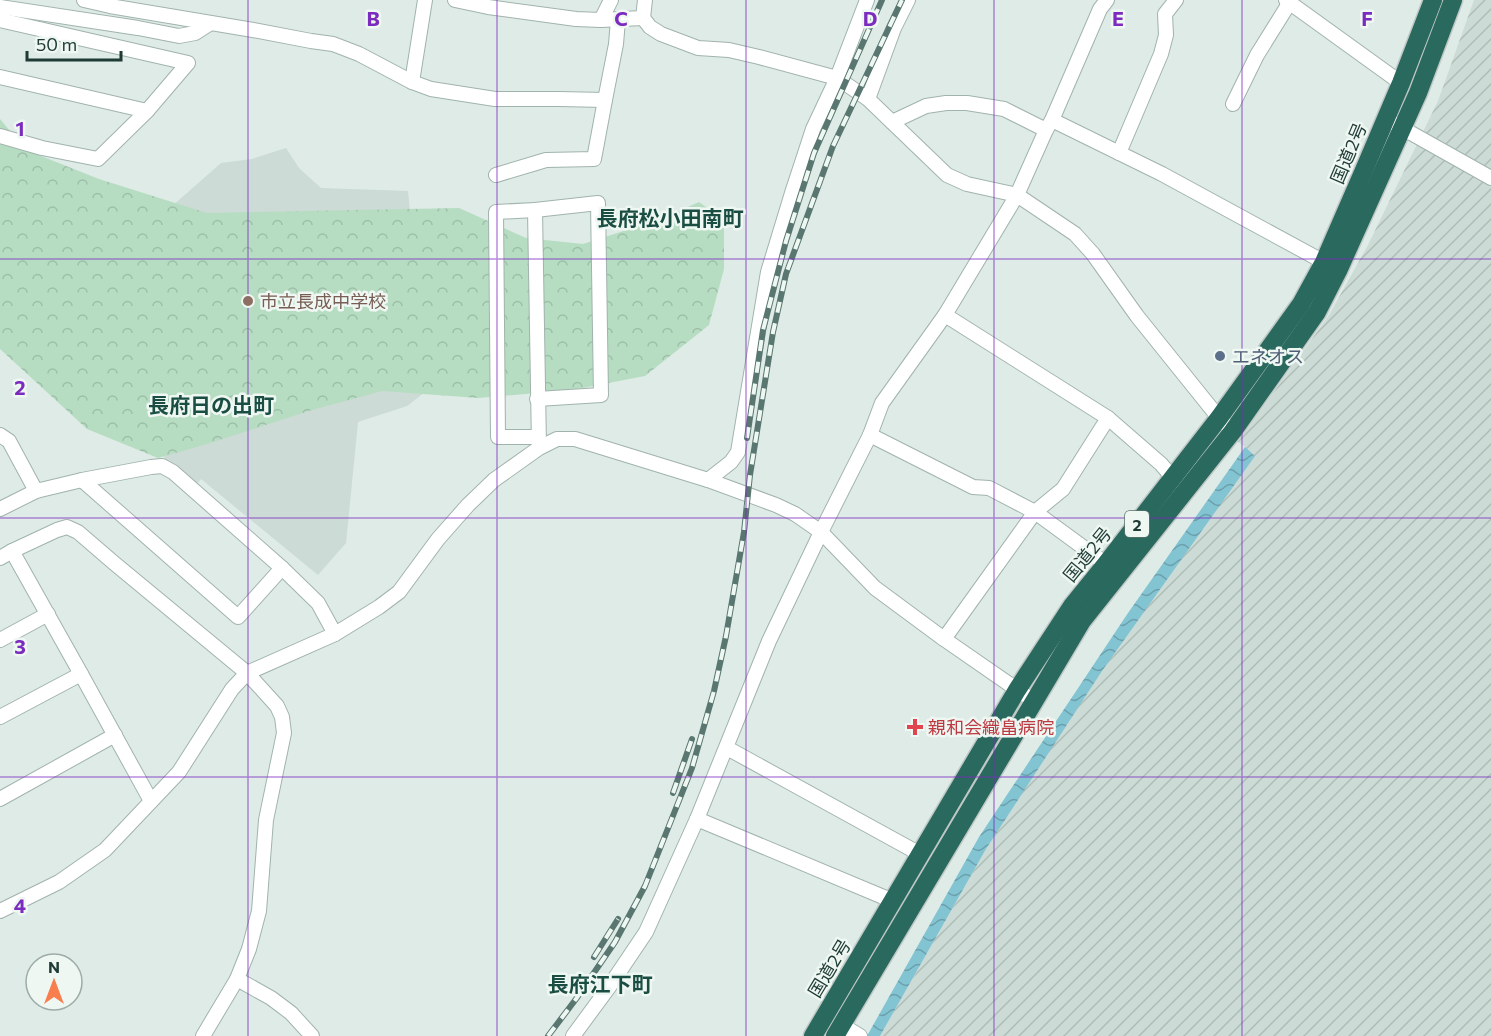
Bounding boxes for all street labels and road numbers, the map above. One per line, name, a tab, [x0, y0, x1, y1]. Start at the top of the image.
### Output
street label: 国道2号	[1325, 119, 1371, 187]
road number: 2	[1125, 511, 1149, 537]
street label: 国道2号	[1058, 522, 1116, 586]
street label: 国道2号	[803, 935, 855, 1001]

